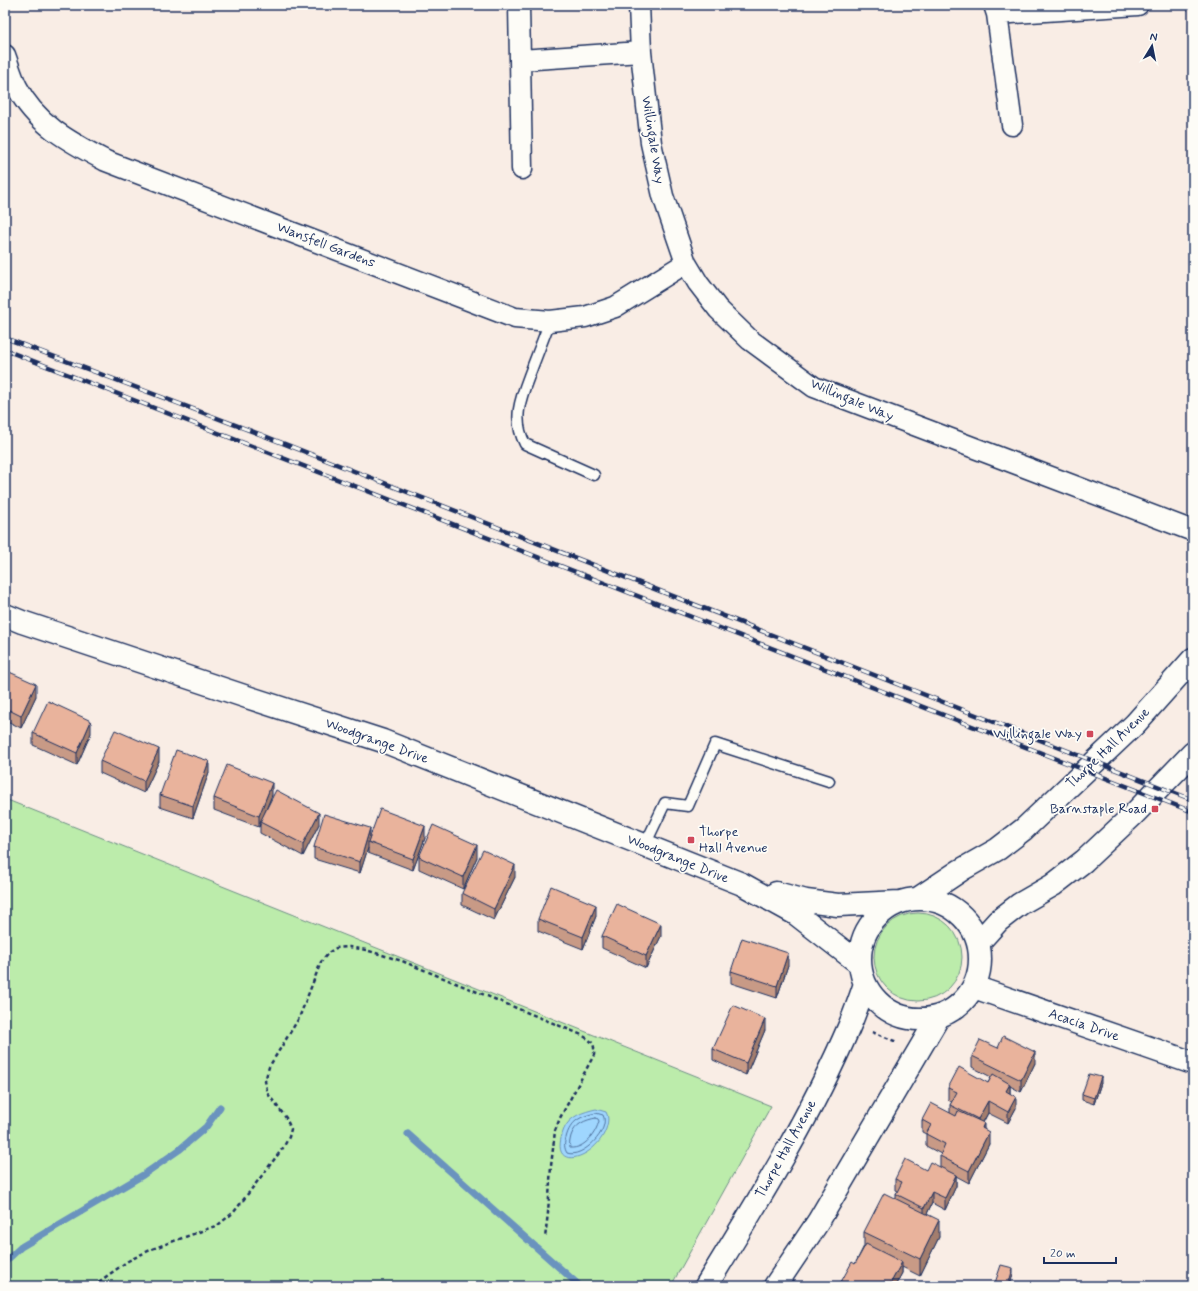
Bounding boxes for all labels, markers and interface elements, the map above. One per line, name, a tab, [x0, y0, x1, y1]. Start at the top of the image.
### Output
north arrow	[1132, 26, 1172, 66]
text: N	[1149, 30, 1158, 45]
street label: Willingale Way	[635, 95, 669, 186]
street label: Wansfell Gardens	[274, 218, 378, 272]
street label: Willingale Way	[807, 374, 896, 427]
street label: Thorpe Hall Avenue	[1062, 703, 1154, 793]
street label: Woodgrange Drive	[323, 714, 431, 769]
place label: Willingale Way	[993, 725, 1082, 745]
marker: Willingale Way	[1085, 729, 1095, 739]
place label: Barnstaple Road	[1050, 800, 1147, 818]
marker: Barnstaple Road	[1150, 804, 1160, 814]
place label: Thorpe Hall Avenue	[699, 823, 768, 857]
street label: Woodgrange Drive	[624, 830, 732, 889]
marker: Thorpe Hall Avenue	[686, 835, 696, 845]
street label: Acacia Drive	[1046, 1004, 1122, 1046]
street label: Thorpe Hall Avenue	[751, 1096, 821, 1201]
scale bar	[1044, 1239, 1116, 1265]
text: 20 m	[1050, 1246, 1076, 1262]

